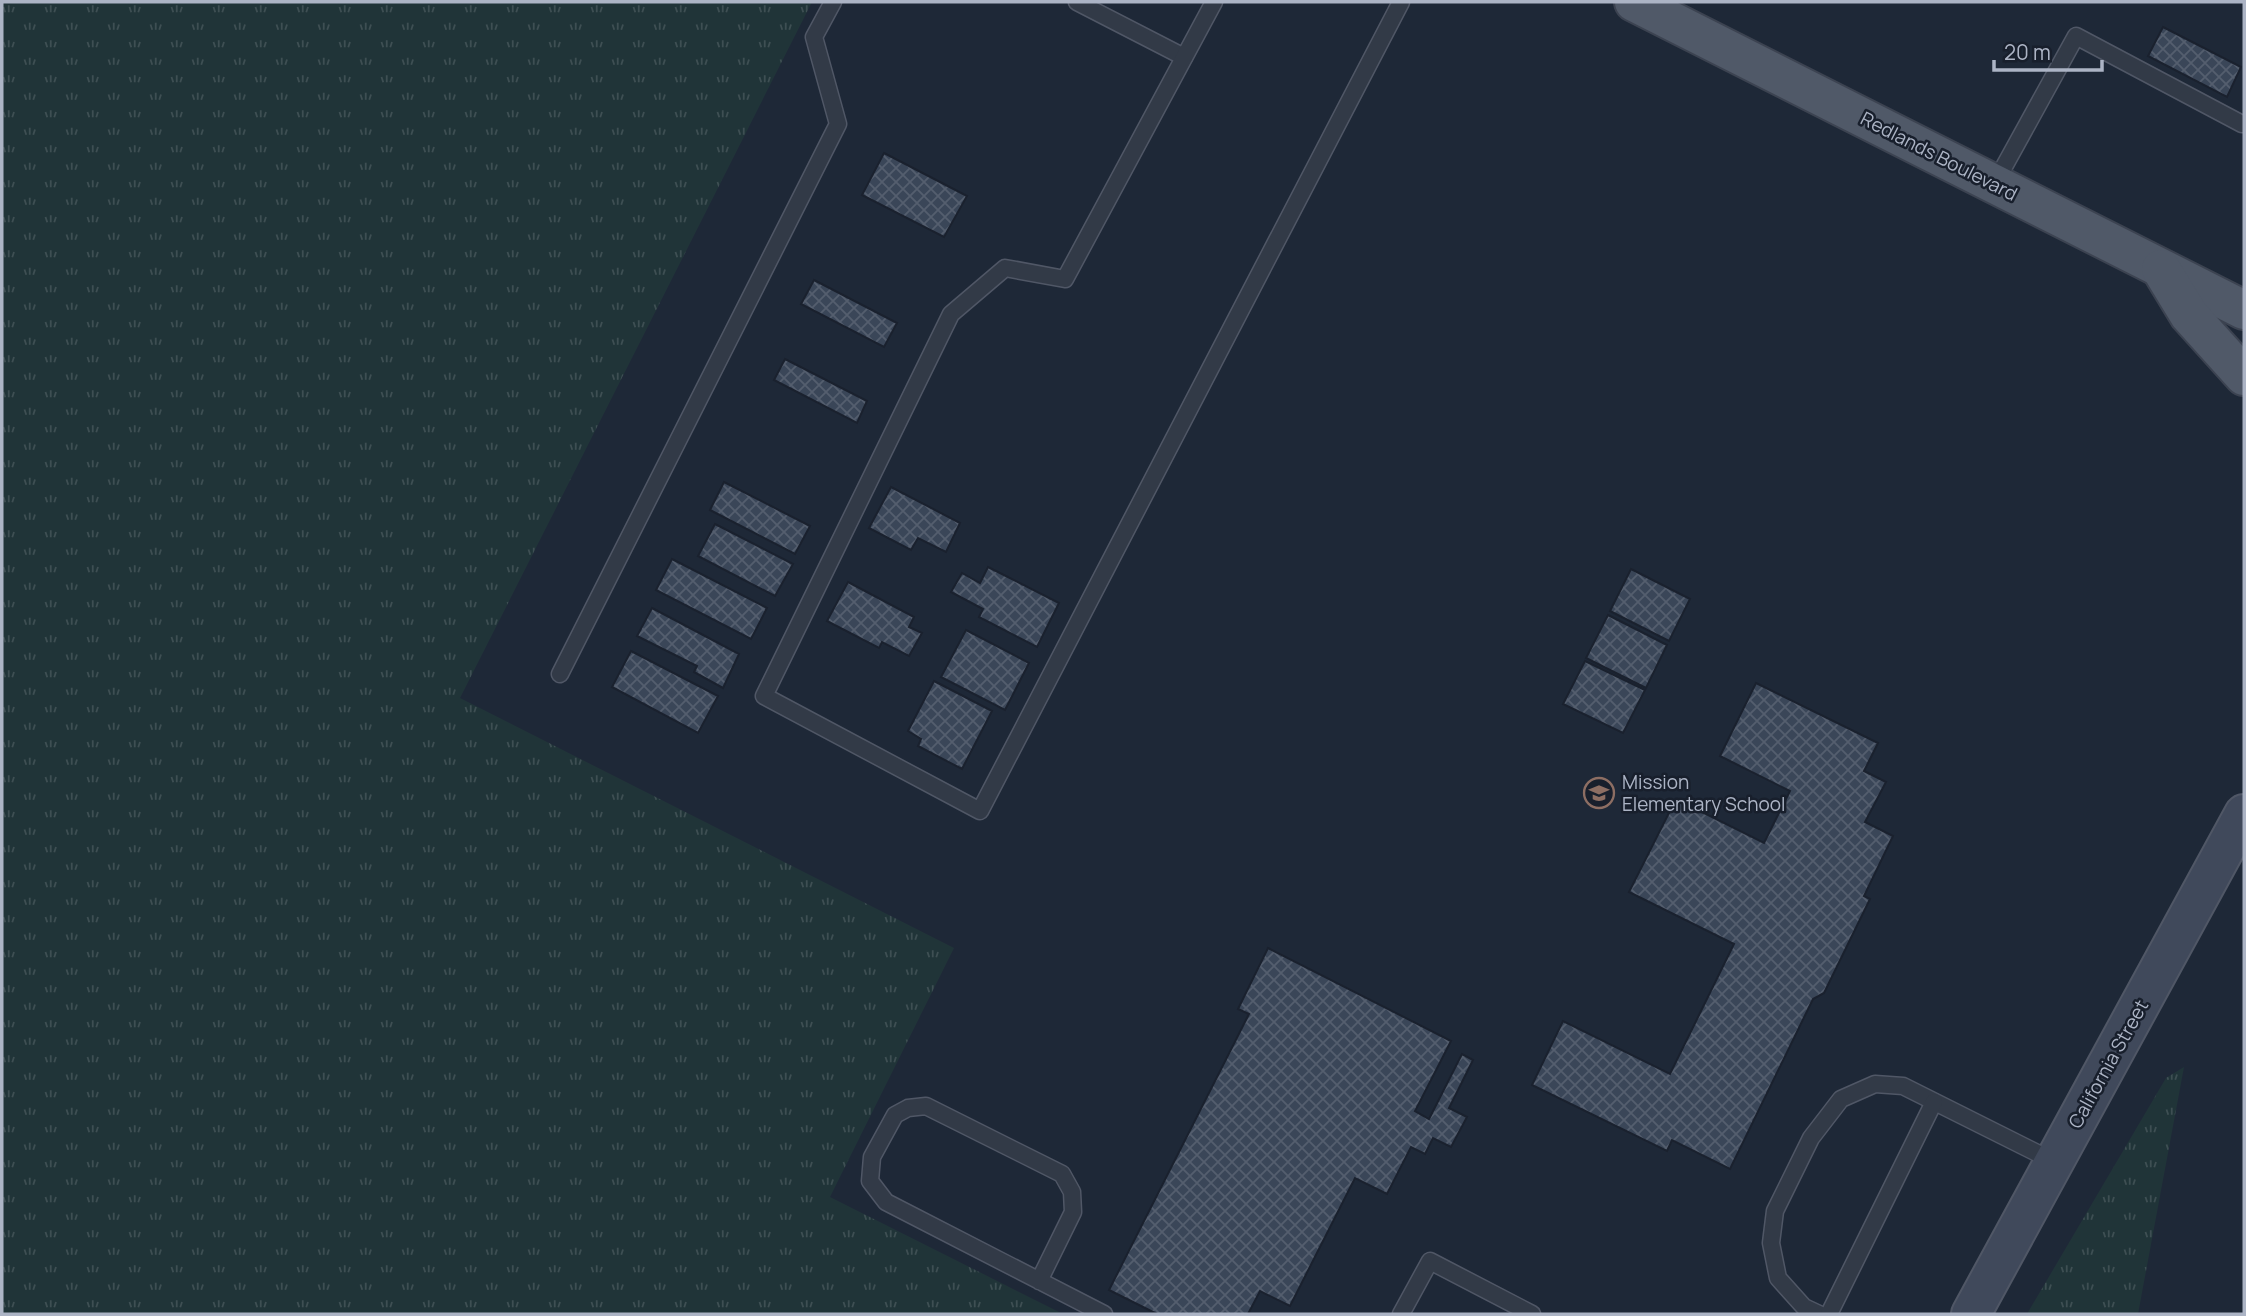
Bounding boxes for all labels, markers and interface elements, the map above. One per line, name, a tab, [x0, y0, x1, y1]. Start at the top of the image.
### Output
scale bar	[1994, 28, 2102, 72]
text: 20 m	[2004, 38, 2051, 66]
street label: Redlands Boulevard	[1856, 105, 2022, 207]
place label: Mission Elementary School	[1622, 769, 1785, 817]
school or university icon: Mission Elementary School	[1582, 776, 1616, 810]
street label: California Street	[2062, 995, 2154, 1133]

